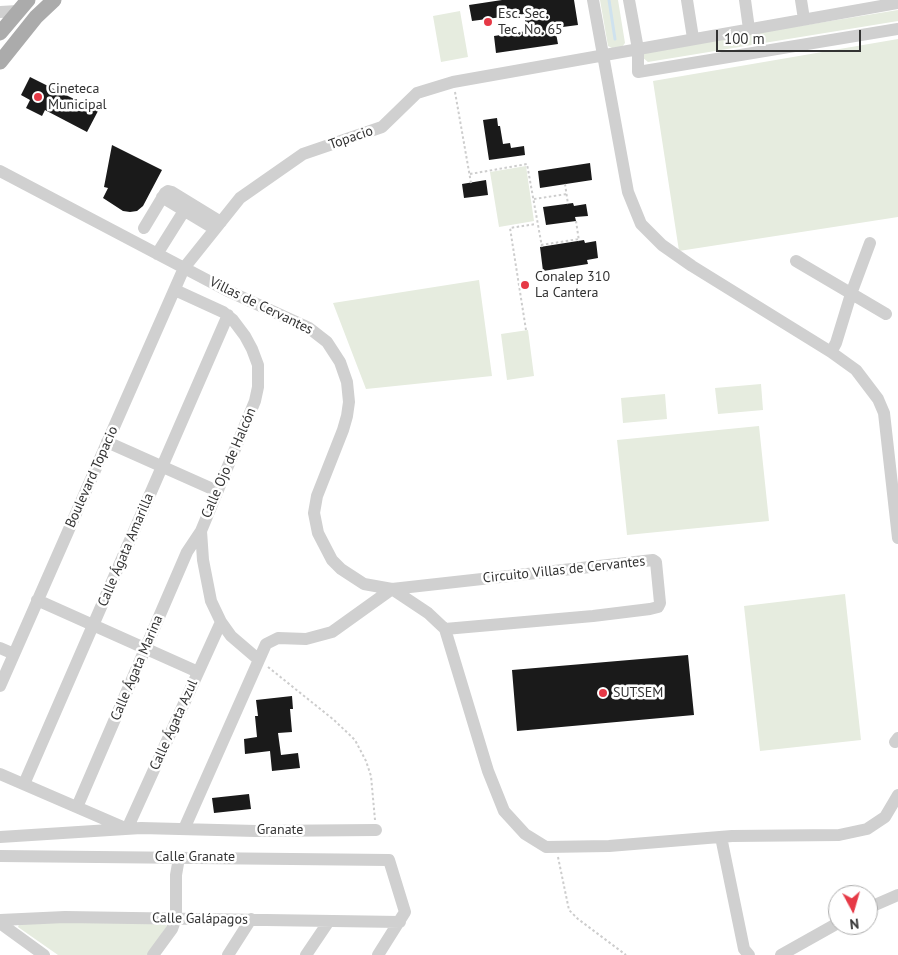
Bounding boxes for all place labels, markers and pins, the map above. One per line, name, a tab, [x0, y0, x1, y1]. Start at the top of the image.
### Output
place label: Esc. Sec. Tec. No. 65	[498, 6, 563, 38]
marker: Esc. Sec. Tec. No. 65	[482, 16, 494, 28]
place label: Cineteca Municipal	[48, 81, 107, 114]
marker: Cineteca Municipal	[32, 91, 44, 103]
place label: Conalep 310 La Cantera	[535, 269, 610, 302]
marker: Conalep 310 La Cantera	[519, 279, 531, 291]
place label: SUTSEM	[613, 685, 663, 701]
marker: SUTSEM	[597, 687, 609, 699]

